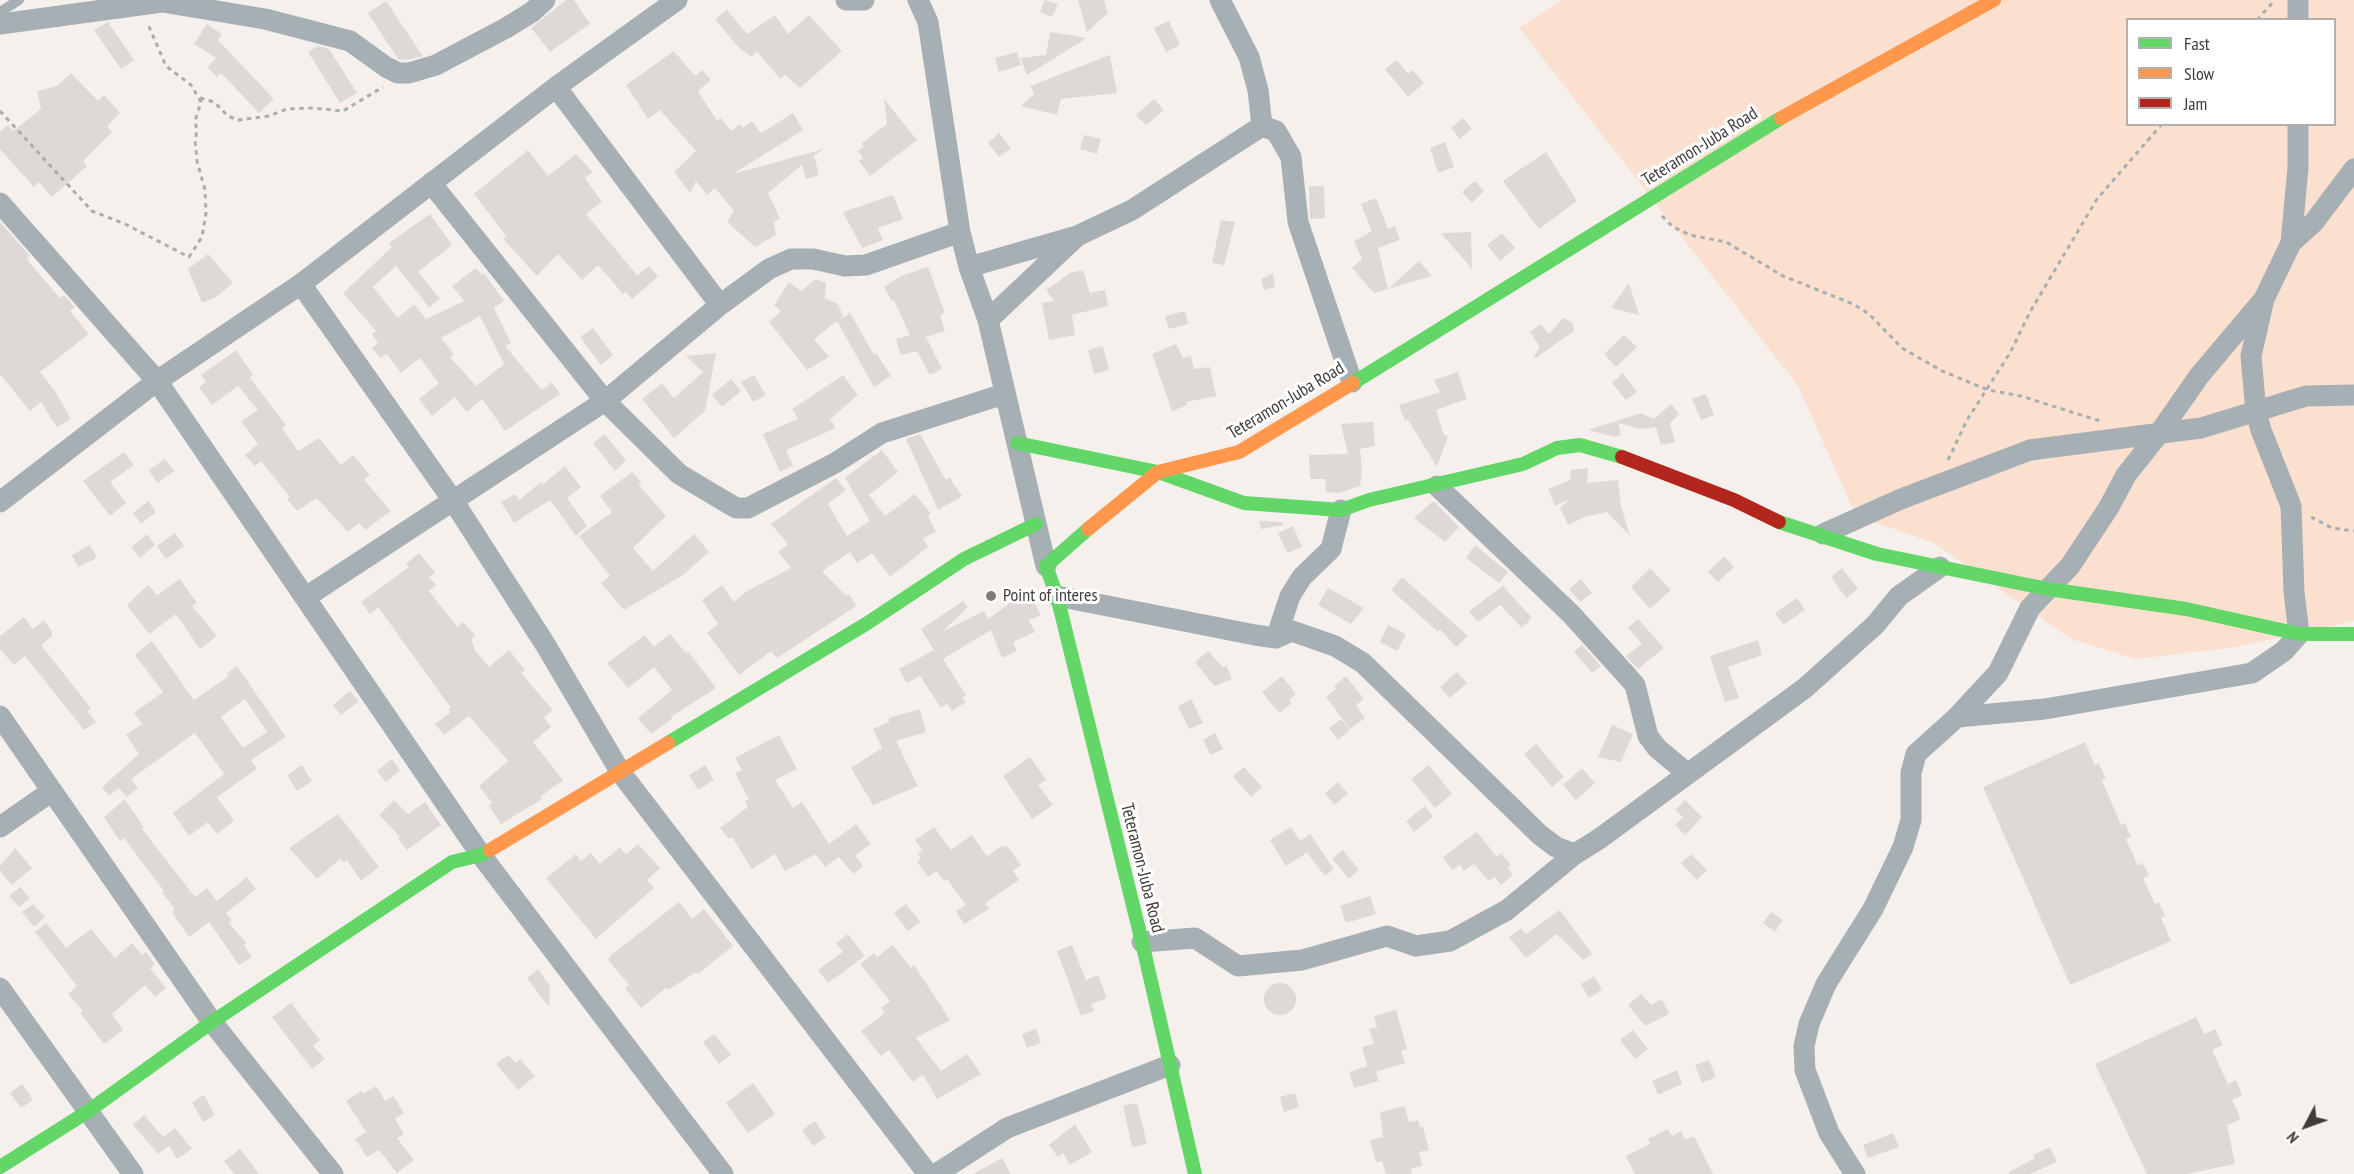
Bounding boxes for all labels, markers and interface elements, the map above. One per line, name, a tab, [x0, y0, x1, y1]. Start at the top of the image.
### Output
legend	[2126, 18, 2336, 126]
text: Fast	[2184, 32, 2210, 55]
text: Slow	[2184, 62, 2214, 85]
text: Jam	[2184, 92, 2207, 115]
street label: Teteramon-Juba Road	[1638, 103, 1762, 191]
street label: Teteramon-Juba Road	[1224, 358, 1348, 444]
place label: Point of interes	[1003, 585, 1097, 607]
marker: Point of interes	[984, 589, 998, 603]
street label: Teteramon-Juba Road	[1116, 801, 1168, 935]
north arrow	[2276, 1096, 2336, 1156]
text: N	[2282, 1128, 2303, 1148]

